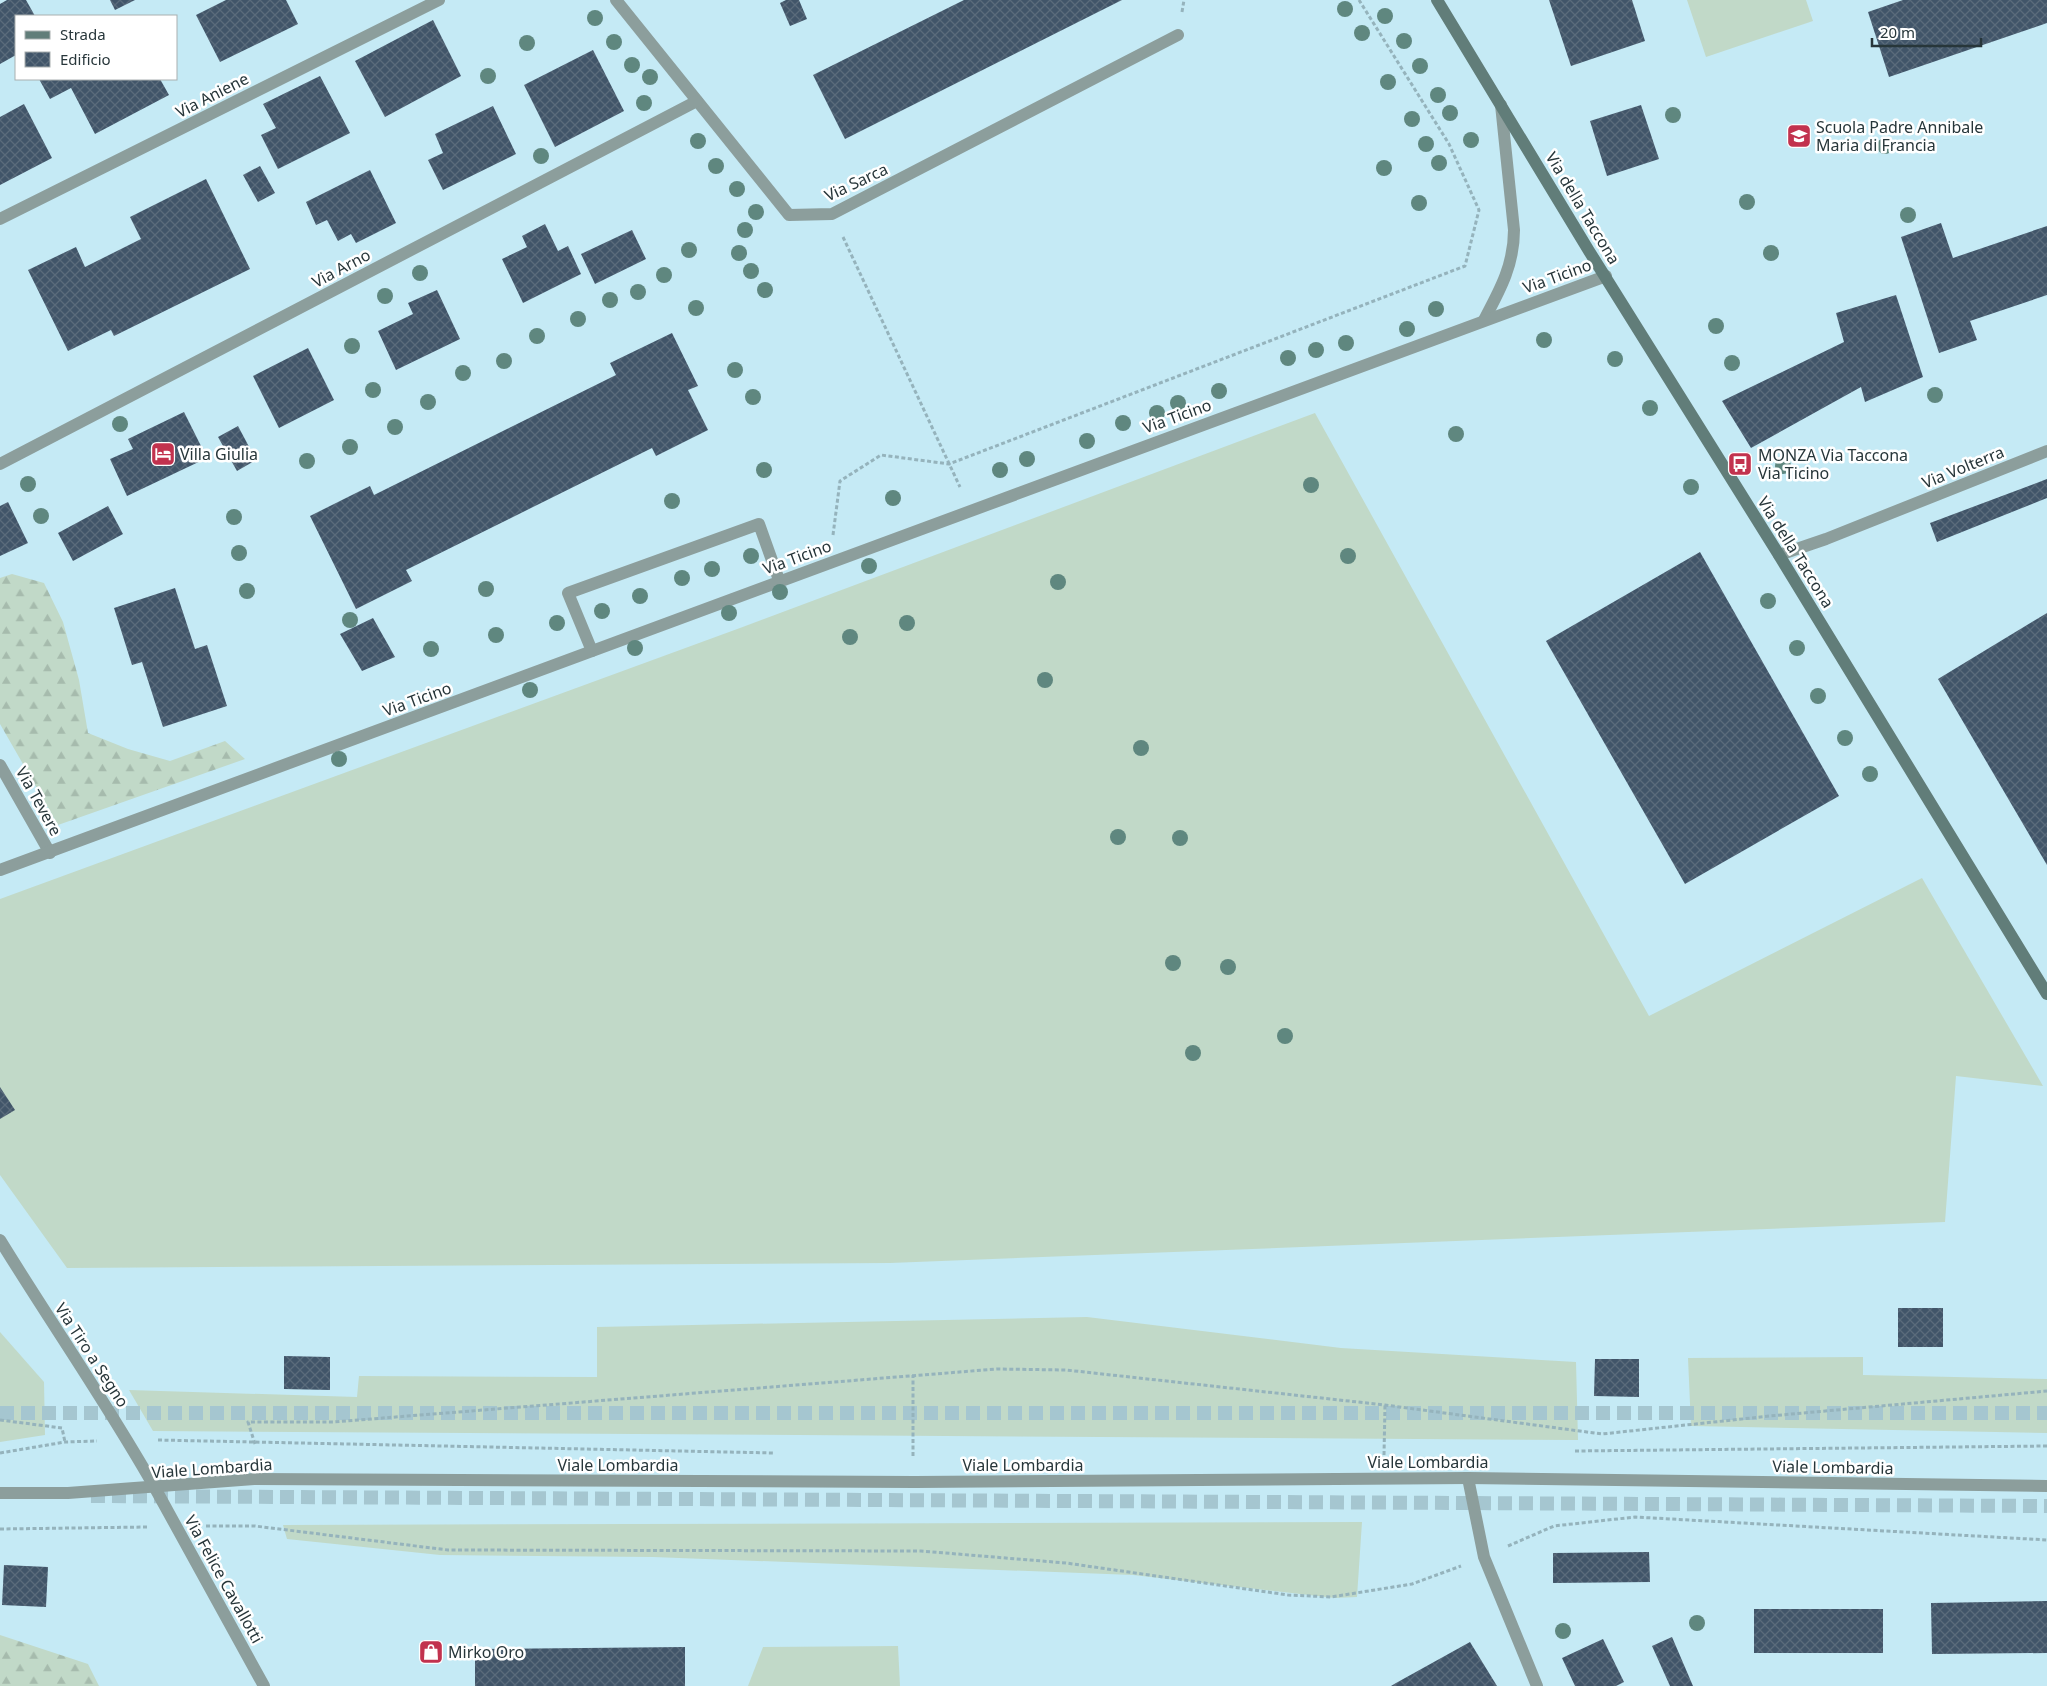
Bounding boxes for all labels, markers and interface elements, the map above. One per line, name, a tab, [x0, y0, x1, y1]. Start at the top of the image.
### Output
legend	[15, 15, 178, 80]
scale bar	[1872, 15, 1981, 47]
text: 20 m	[1880, 22, 1915, 42]
text: Strada	[60, 24, 106, 44]
text: Edificio	[60, 49, 111, 69]
street label: Via Aniene	[172, 67, 252, 123]
place label: Scuola Padre Annibale Maria di Francia	[1816, 116, 1983, 156]
school or university icon: Scuola Padre Annibale Maria di Francia	[1786, 123, 1812, 149]
street label: Via della Taccona	[1541, 148, 1625, 268]
street label: Via Sarca	[821, 158, 891, 206]
street label: Via Arno	[308, 243, 374, 293]
street label: Via Ticino	[1520, 253, 1594, 299]
street label: Via Ticino	[1140, 393, 1214, 439]
hotel icon: Villa Giulia	[150, 441, 176, 467]
street label: Via Volterra	[1919, 441, 2007, 493]
place label: Villa Giulia	[180, 443, 258, 465]
place label: MONZA Via Taccona Via Ticino	[1758, 444, 1908, 484]
bus stop icon: MONZA Via Taccona Via Ticino	[1727, 451, 1753, 477]
street label: Via della Taccona	[1753, 492, 1839, 612]
street label: Via Ticino	[760, 534, 834, 580]
street label: Via Ticino	[380, 676, 454, 722]
street label: Via Tevere	[11, 763, 67, 839]
street label: Via Tiro a Segno	[50, 1299, 134, 1411]
street label: Viale Lombardia	[1367, 1451, 1489, 1473]
street label: Viale Lombardia	[151, 1453, 273, 1483]
street label: Viale Lombardia	[557, 1454, 679, 1476]
street label: Viale Lombardia	[962, 1454, 1084, 1476]
street label: Viale Lombardia	[1772, 1455, 1894, 1479]
street label: Via Felice Cavallotti	[180, 1511, 268, 1647]
shop icon: Mirko Oro	[418, 1639, 444, 1665]
place label: Mirko Oro	[448, 1641, 524, 1663]

